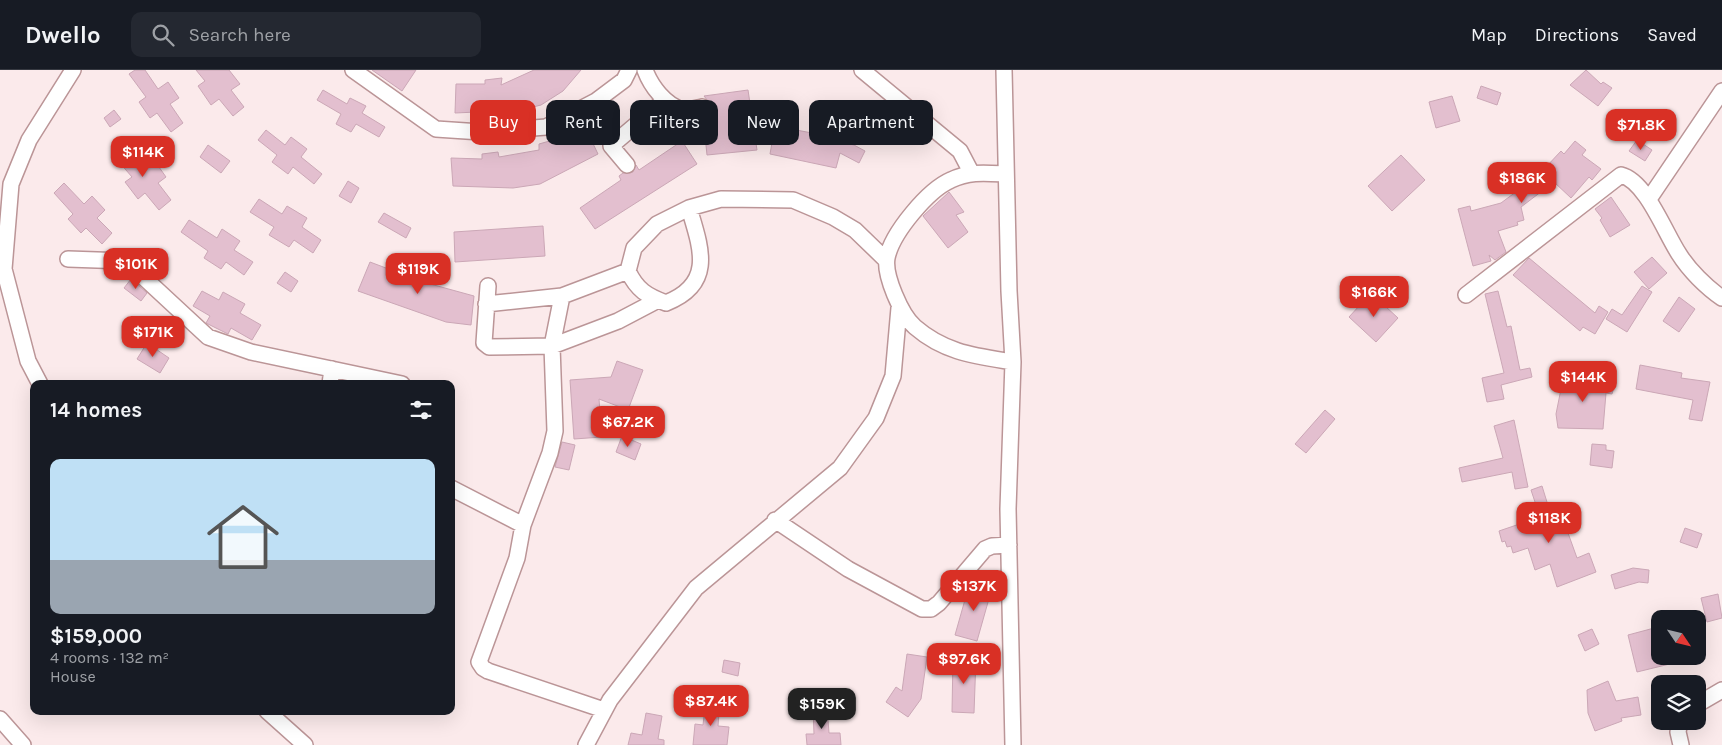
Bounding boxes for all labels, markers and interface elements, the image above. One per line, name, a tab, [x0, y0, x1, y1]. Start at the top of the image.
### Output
search box	[131, 12, 481, 57]
text: Dwello	[25, 21, 101, 49]
icon: search	[149, 21, 177, 49]
text: Search here	[189, 24, 291, 46]
text: Map	[1471, 24, 1507, 46]
text: Directions	[1535, 24, 1619, 46]
text: Saved	[1647, 24, 1697, 46]
chip: Buy	[470, 100, 536, 145]
chip: Rent	[546, 100, 620, 145]
chip: Filters	[630, 100, 718, 145]
chip: New	[728, 100, 799, 145]
chip: Apartment	[809, 100, 933, 145]
pin: $71.8K	[1600, 108, 1682, 151]
text: $71.8K	[1617, 115, 1665, 134]
pin: $114K	[108, 136, 178, 178]
text: $114K	[122, 142, 164, 161]
pin: $186K	[1487, 162, 1557, 204]
text: $186K	[1498, 168, 1546, 187]
pin: $101K	[101, 248, 171, 290]
pin: $119K	[383, 252, 453, 295]
text: $101K	[114, 254, 158, 273]
text: $119K	[397, 259, 439, 278]
pin: $166K	[1339, 276, 1409, 318]
text: $166K	[1351, 282, 1397, 301]
pin: $171K	[118, 316, 188, 358]
text: $171K	[133, 322, 173, 341]
pin: $144K	[1548, 360, 1618, 403]
text: $144K	[1560, 367, 1606, 386]
icon: filters	[407, 396, 435, 424]
text: 14 homes	[50, 398, 142, 422]
pin: $67.2K	[587, 406, 669, 448]
text: $67.2K	[602, 412, 654, 431]
icon: home	[198, 492, 288, 582]
pin: $118K	[1514, 502, 1584, 544]
text: $118K	[1527, 508, 1571, 527]
pin: $137K	[939, 570, 1009, 612]
text: $137K	[951, 576, 997, 595]
north arrow	[1651, 610, 1706, 665]
map controls	[1651, 610, 1706, 730]
text: $159,000	[50, 624, 142, 648]
pin: $97.6K	[923, 642, 1005, 685]
text: 4 rooms · 132 m²	[50, 648, 169, 667]
text: $97.6K	[938, 649, 990, 668]
text: House	[50, 667, 96, 686]
button: layers	[1651, 675, 1706, 730]
pin: $87.4K	[670, 684, 752, 727]
pin: $159K	[787, 688, 857, 730]
text: $87.4K	[685, 691, 737, 710]
text: $159K	[799, 694, 845, 713]

